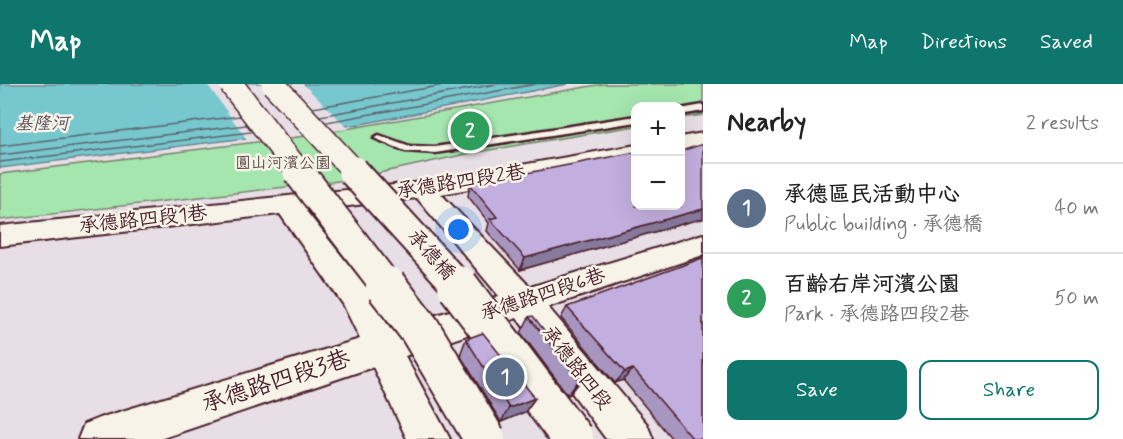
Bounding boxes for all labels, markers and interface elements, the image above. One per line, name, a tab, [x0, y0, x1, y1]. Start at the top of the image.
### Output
text: Map	[30, 24, 81, 61]
text: Map	[849, 28, 888, 56]
text: Directions	[921, 28, 1007, 56]
text: Saved	[1040, 28, 1093, 56]
map controls	[631, 102, 685, 210]
button: +	[631, 102, 685, 156]
text: Nearby	[727, 106, 806, 140]
pin: 2	[450, 108, 490, 154]
text: 2 results	[1026, 110, 1099, 137]
water label: 基隆河	[15, 112, 72, 136]
park label: 圓山河濱公園	[235, 153, 331, 174]
button: −	[631, 156, 685, 210]
street label: 承德路四段2巷	[395, 158, 528, 205]
text: 承德區民活動中心	[784, 181, 960, 209]
text: 1	[742, 195, 751, 222]
text: 40 m	[1055, 195, 1099, 222]
street label: 承德路四段1巷	[77, 200, 210, 240]
text: Public building · 承德橋	[784, 211, 983, 238]
your location	[444, 215, 473, 244]
street label: 承德橋	[401, 224, 461, 286]
street label: 承德路四段6巷	[477, 262, 610, 328]
text: 百齡右岸河濱公園	[784, 271, 960, 299]
text: 2	[742, 285, 751, 312]
text: 50 m	[1054, 285, 1099, 312]
text: Park · 承德路四段2巷	[784, 301, 969, 328]
street label: 承德路四段	[535, 320, 617, 416]
street label: 承德路四段3巷	[198, 343, 354, 421]
pin: 1	[486, 354, 524, 400]
button: Save	[727, 360, 907, 420]
button: Share	[919, 360, 1099, 420]

